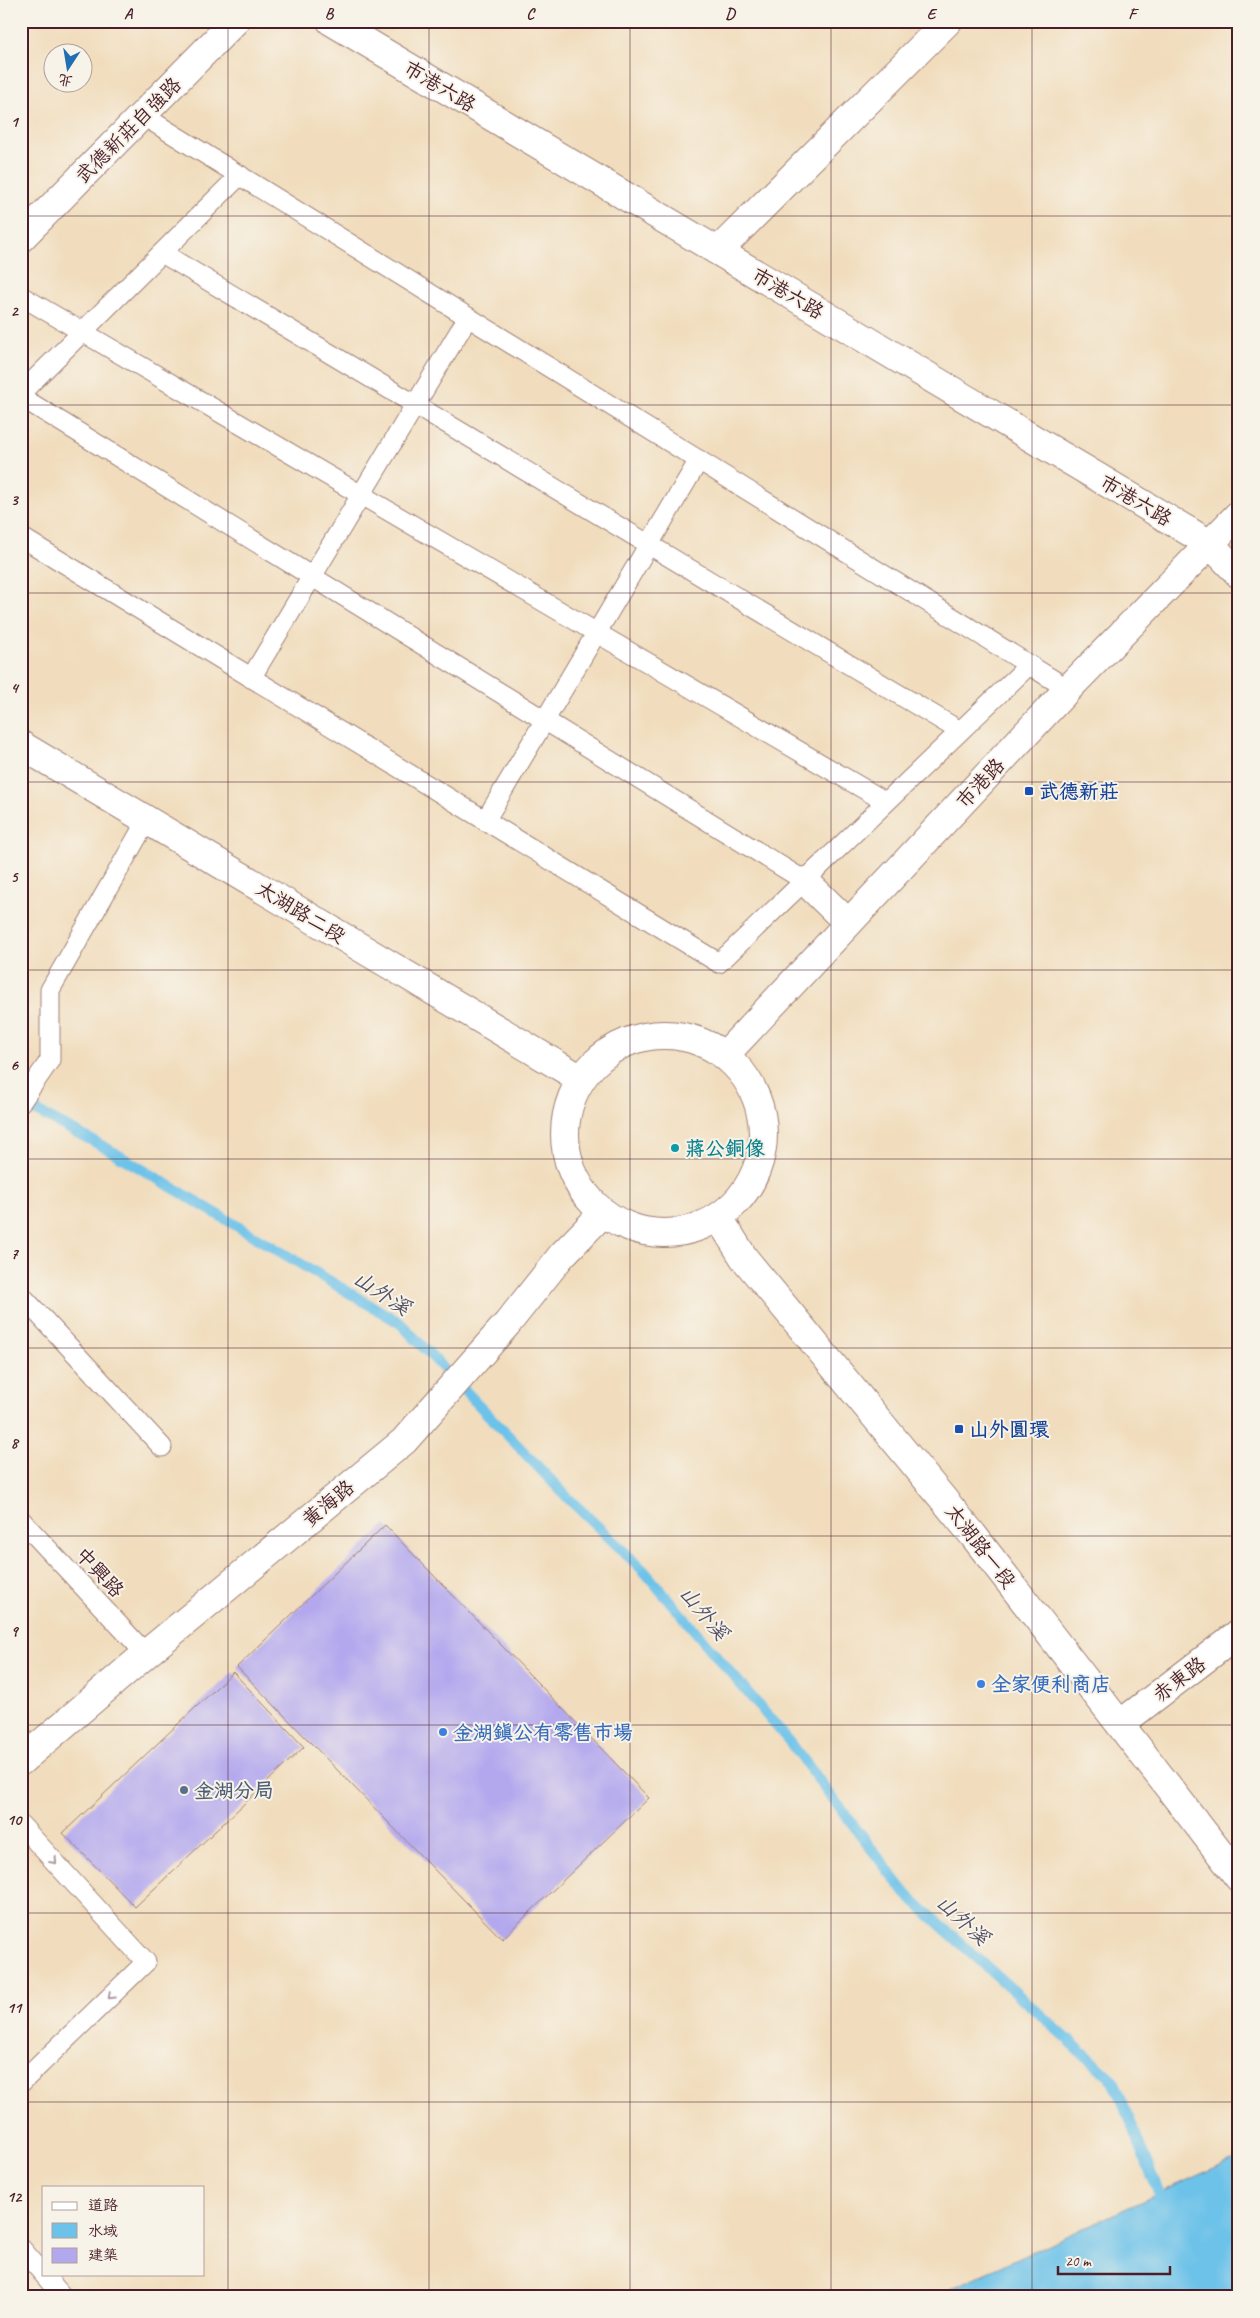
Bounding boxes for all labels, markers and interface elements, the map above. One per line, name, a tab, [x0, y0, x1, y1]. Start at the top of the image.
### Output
text: A	[124, 4, 134, 24]
text: B	[325, 4, 335, 24]
text: C	[526, 4, 536, 24]
text: D	[725, 4, 736, 24]
text: E	[927, 4, 938, 24]
text: F	[1128, 4, 1139, 24]
north arrow	[42, 42, 92, 92]
street label: 市港六路	[399, 55, 481, 118]
text: 北	[57, 70, 74, 90]
street label: 武德新莊自強路	[70, 71, 187, 189]
text: 1	[10, 112, 19, 132]
street label: 市港六路	[747, 262, 829, 325]
text: 2	[10, 301, 19, 321]
street label: 市港六路	[1095, 469, 1177, 532]
text: 3	[10, 490, 19, 510]
text: 4	[10, 678, 19, 698]
street label: 市港路	[951, 752, 1011, 814]
place label: 武德新莊	[1039, 779, 1119, 804]
marker: 武德新莊	[1023, 785, 1035, 797]
text: 5	[11, 867, 20, 887]
street label: 太湖路二段	[251, 876, 350, 949]
text: 6	[10, 1055, 19, 1075]
place label: 蔣公銅像	[685, 1136, 765, 1161]
marker: 蔣公銅像	[669, 1142, 681, 1154]
text: 7	[10, 1244, 19, 1264]
water label: 山外溪	[349, 1265, 416, 1322]
place label: 山外圓環	[969, 1417, 1050, 1442]
marker: 山外圓環	[953, 1423, 965, 1435]
text: 8	[10, 1433, 19, 1453]
street label: 黃海路	[297, 1474, 360, 1532]
street label: 太湖路一段	[940, 1499, 1021, 1593]
street label: 中興路	[70, 1542, 130, 1604]
water label: 山外溪	[674, 1581, 735, 1646]
text: 9	[10, 1621, 19, 1641]
street label: 赤東路	[1148, 1651, 1212, 1707]
place label: 全家便利商店	[991, 1672, 1111, 1697]
marker: 全家便利商店	[975, 1678, 987, 1690]
place label: 金湖鎮公有零售市場	[453, 1720, 633, 1745]
marker: 金湖鎮公有零售市場	[437, 1726, 449, 1738]
place label: 金湖分局	[194, 1778, 274, 1803]
marker: 金湖分局	[178, 1784, 190, 1796]
text: 10	[7, 1810, 23, 1830]
one-way arrow	[48, 1856, 57, 1865]
water label: 山外溪	[931, 1889, 996, 1951]
one-way arrow	[108, 1990, 117, 1999]
text: 11	[7, 1998, 23, 2018]
legend	[42, 2186, 205, 2276]
text: 12	[7, 2187, 23, 2207]
text: 道路	[88, 2196, 118, 2215]
text: 水域	[88, 2222, 118, 2241]
scale bar	[1058, 2243, 1170, 2275]
text: 建築	[88, 2246, 118, 2265]
text: 20 m	[1065, 2252, 1092, 2271]

